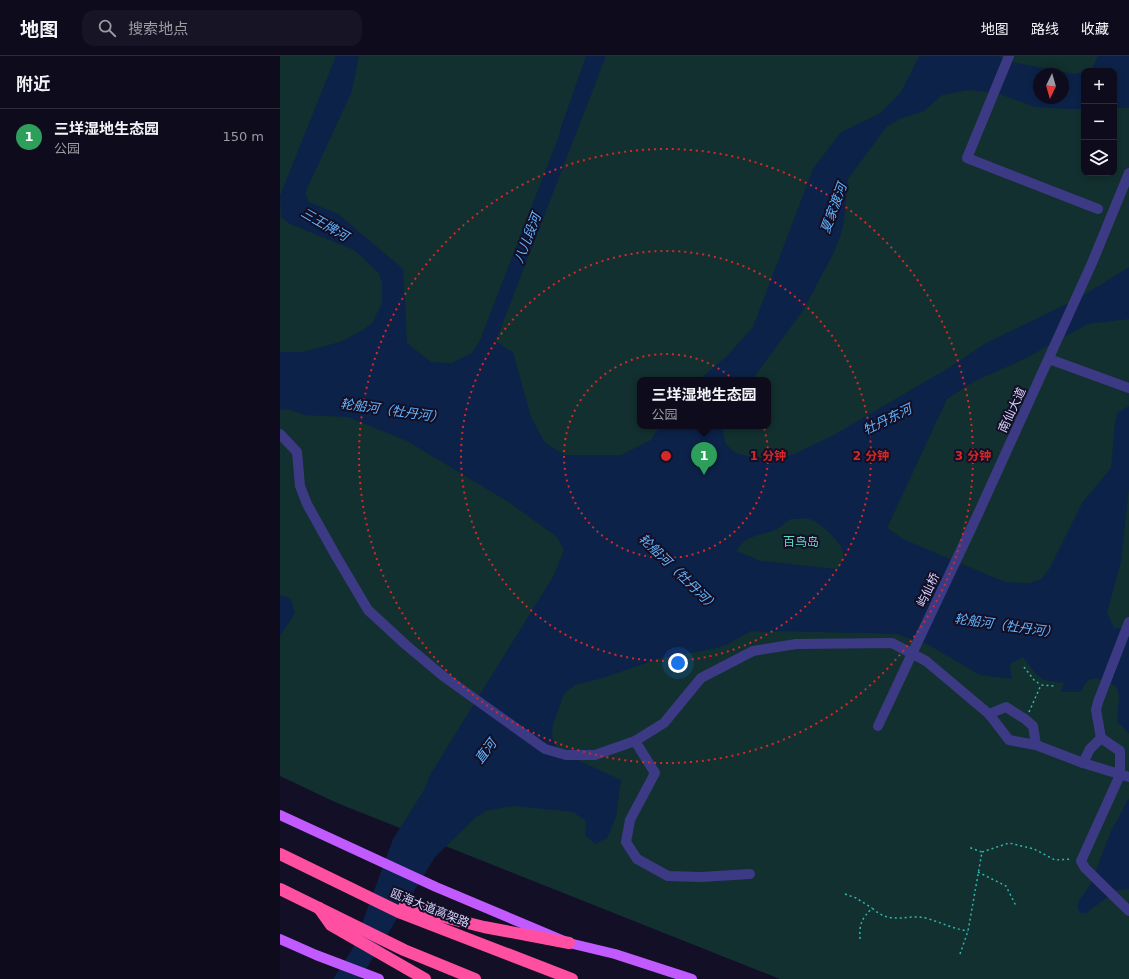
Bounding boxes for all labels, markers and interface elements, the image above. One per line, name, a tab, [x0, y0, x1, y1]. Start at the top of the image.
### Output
search box	[82, 10, 362, 46]
icon: search	[96, 17, 118, 39]
text: 地图	[20, 18, 58, 40]
text: 搜索地点	[128, 20, 188, 38]
text: 地图	[981, 21, 1009, 37]
text: 路线	[1031, 21, 1059, 37]
text: 收藏	[1081, 21, 1109, 37]
north arrow	[1033, 68, 1069, 104]
map controls	[1081, 68, 1117, 176]
button: +	[1081, 68, 1117, 104]
text: 附近	[16, 74, 50, 94]
button: −	[1081, 104, 1117, 140]
text: 三垟湿地生态园	[54, 120, 159, 138]
text: 1	[24, 129, 34, 144]
text: 150 m	[222, 129, 264, 144]
button: layers	[1081, 140, 1117, 176]
text: 公园	[54, 141, 80, 156]
water label: 夏家渡河	[818, 178, 850, 235]
water label: 三王牌河	[298, 205, 354, 245]
water label: 八儿段河	[511, 208, 545, 265]
popup	[637, 377, 771, 429]
street label: 南仙大道	[996, 385, 1028, 435]
text: 三垟湿地生态园	[651, 386, 757, 404]
water label: 轮船河（牡丹河）	[339, 396, 444, 425]
water label: 牡丹东河	[861, 400, 917, 438]
text: 公园	[651, 407, 678, 422]
pin: 1	[691, 442, 717, 475]
centre of rings	[659, 449, 673, 463]
text: 1 分钟	[750, 449, 786, 463]
text: 2 分钟	[853, 449, 889, 463]
text: 3 分钟	[955, 449, 991, 463]
water label: 轮船河（牡丹河）	[636, 531, 721, 614]
park label: 百鸟岛	[783, 535, 819, 549]
street label: 屿仙桥	[914, 571, 942, 609]
water label: 轮船河（牡丹河）	[953, 611, 1058, 640]
your location	[668, 653, 688, 673]
water label: 直河	[472, 734, 501, 766]
street label: 瓯海大道高架路	[388, 886, 472, 930]

